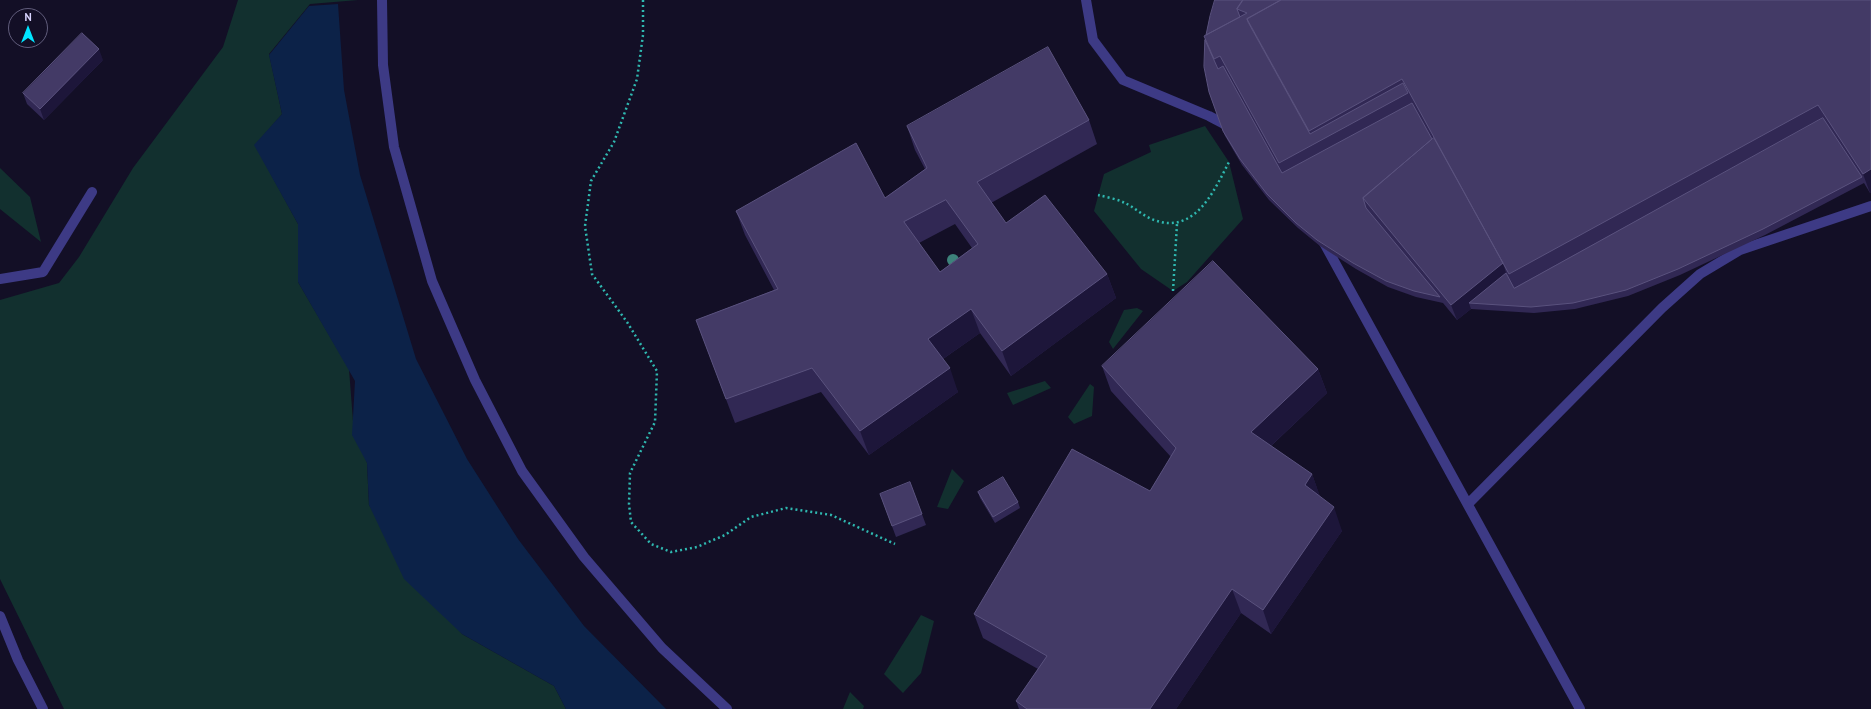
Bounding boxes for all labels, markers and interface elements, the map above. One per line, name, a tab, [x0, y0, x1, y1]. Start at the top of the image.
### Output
north arrow	[8, 8, 48, 48]
text: N	[24, 10, 32, 24]

